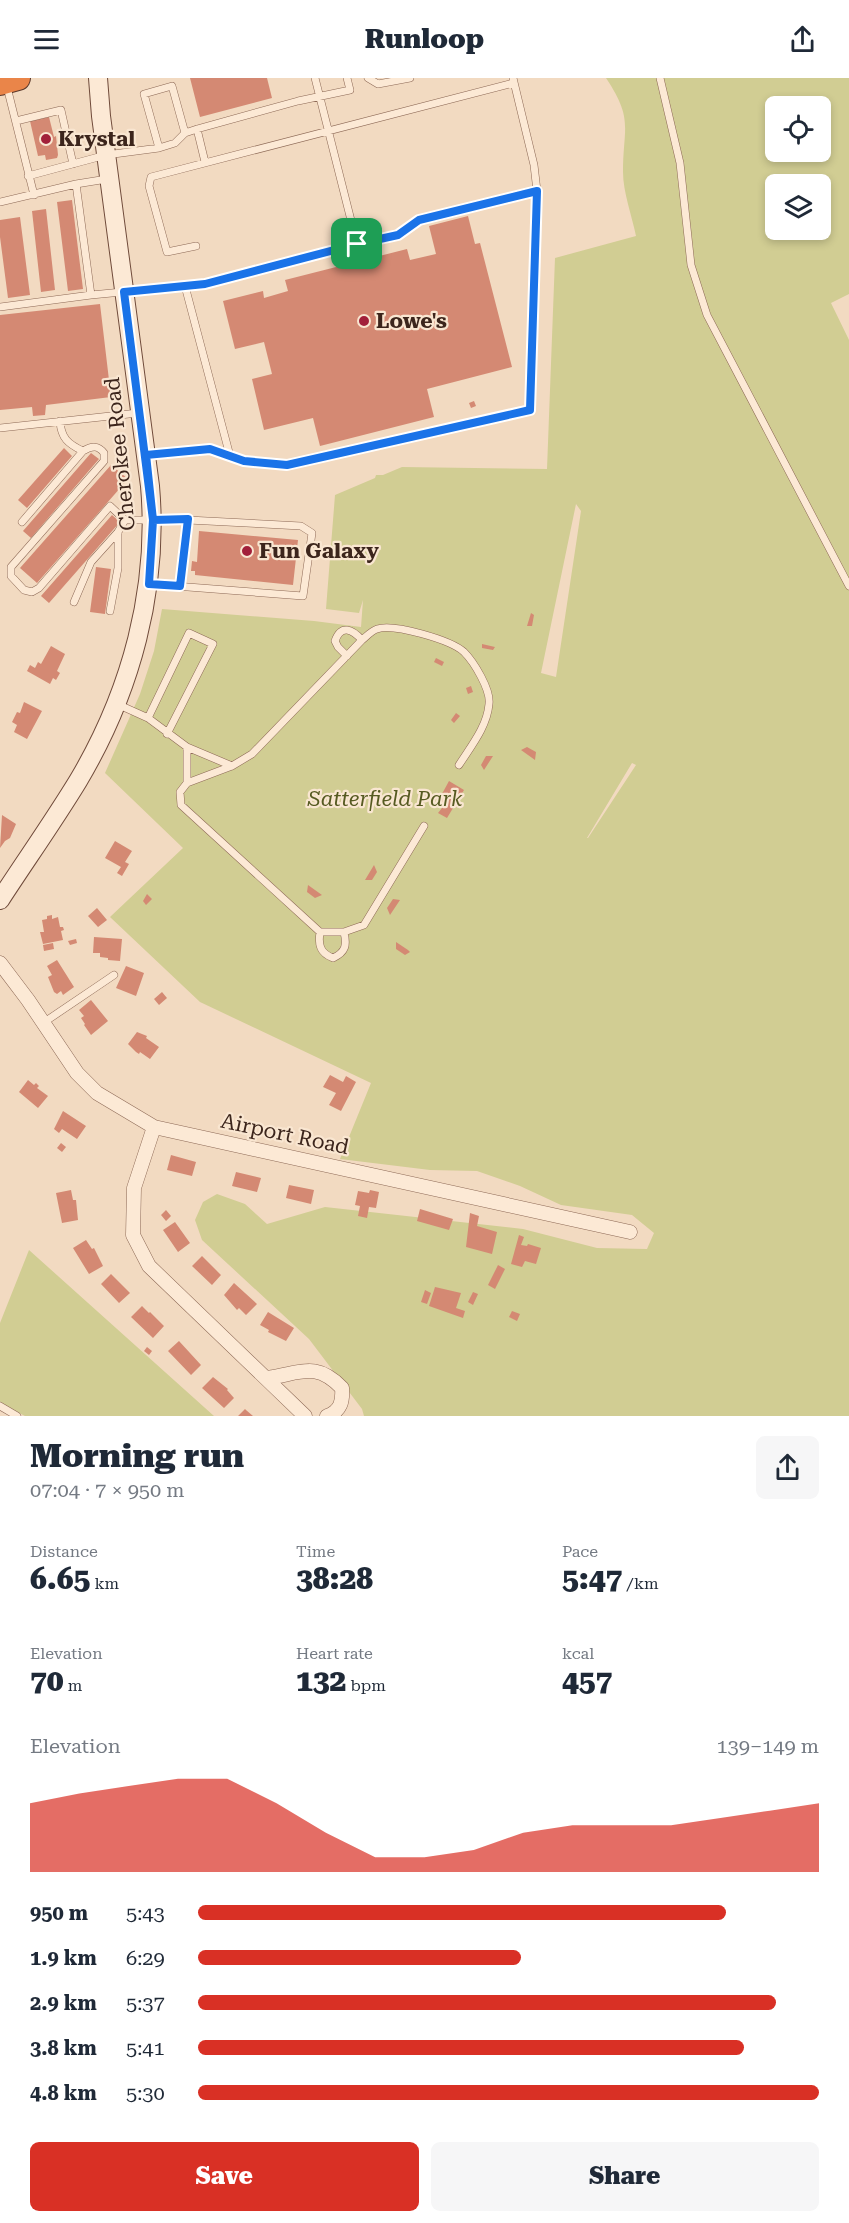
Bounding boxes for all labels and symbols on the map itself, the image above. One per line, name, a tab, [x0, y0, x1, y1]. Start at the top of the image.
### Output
place label: Krystal	[58, 127, 135, 151]
marker: Krystal	[39, 132, 53, 146]
pin	[331, 218, 382, 269]
place label: Lowe's	[376, 309, 447, 333]
marker: Lowe's	[357, 314, 371, 328]
street label: Cherokee Road	[100, 376, 140, 532]
place label: Fun Galaxy	[259, 539, 379, 563]
marker: Fun Galaxy	[240, 544, 254, 558]
park label: Satterfield Park	[307, 787, 463, 811]
street label: Airport Road	[219, 1109, 352, 1159]

